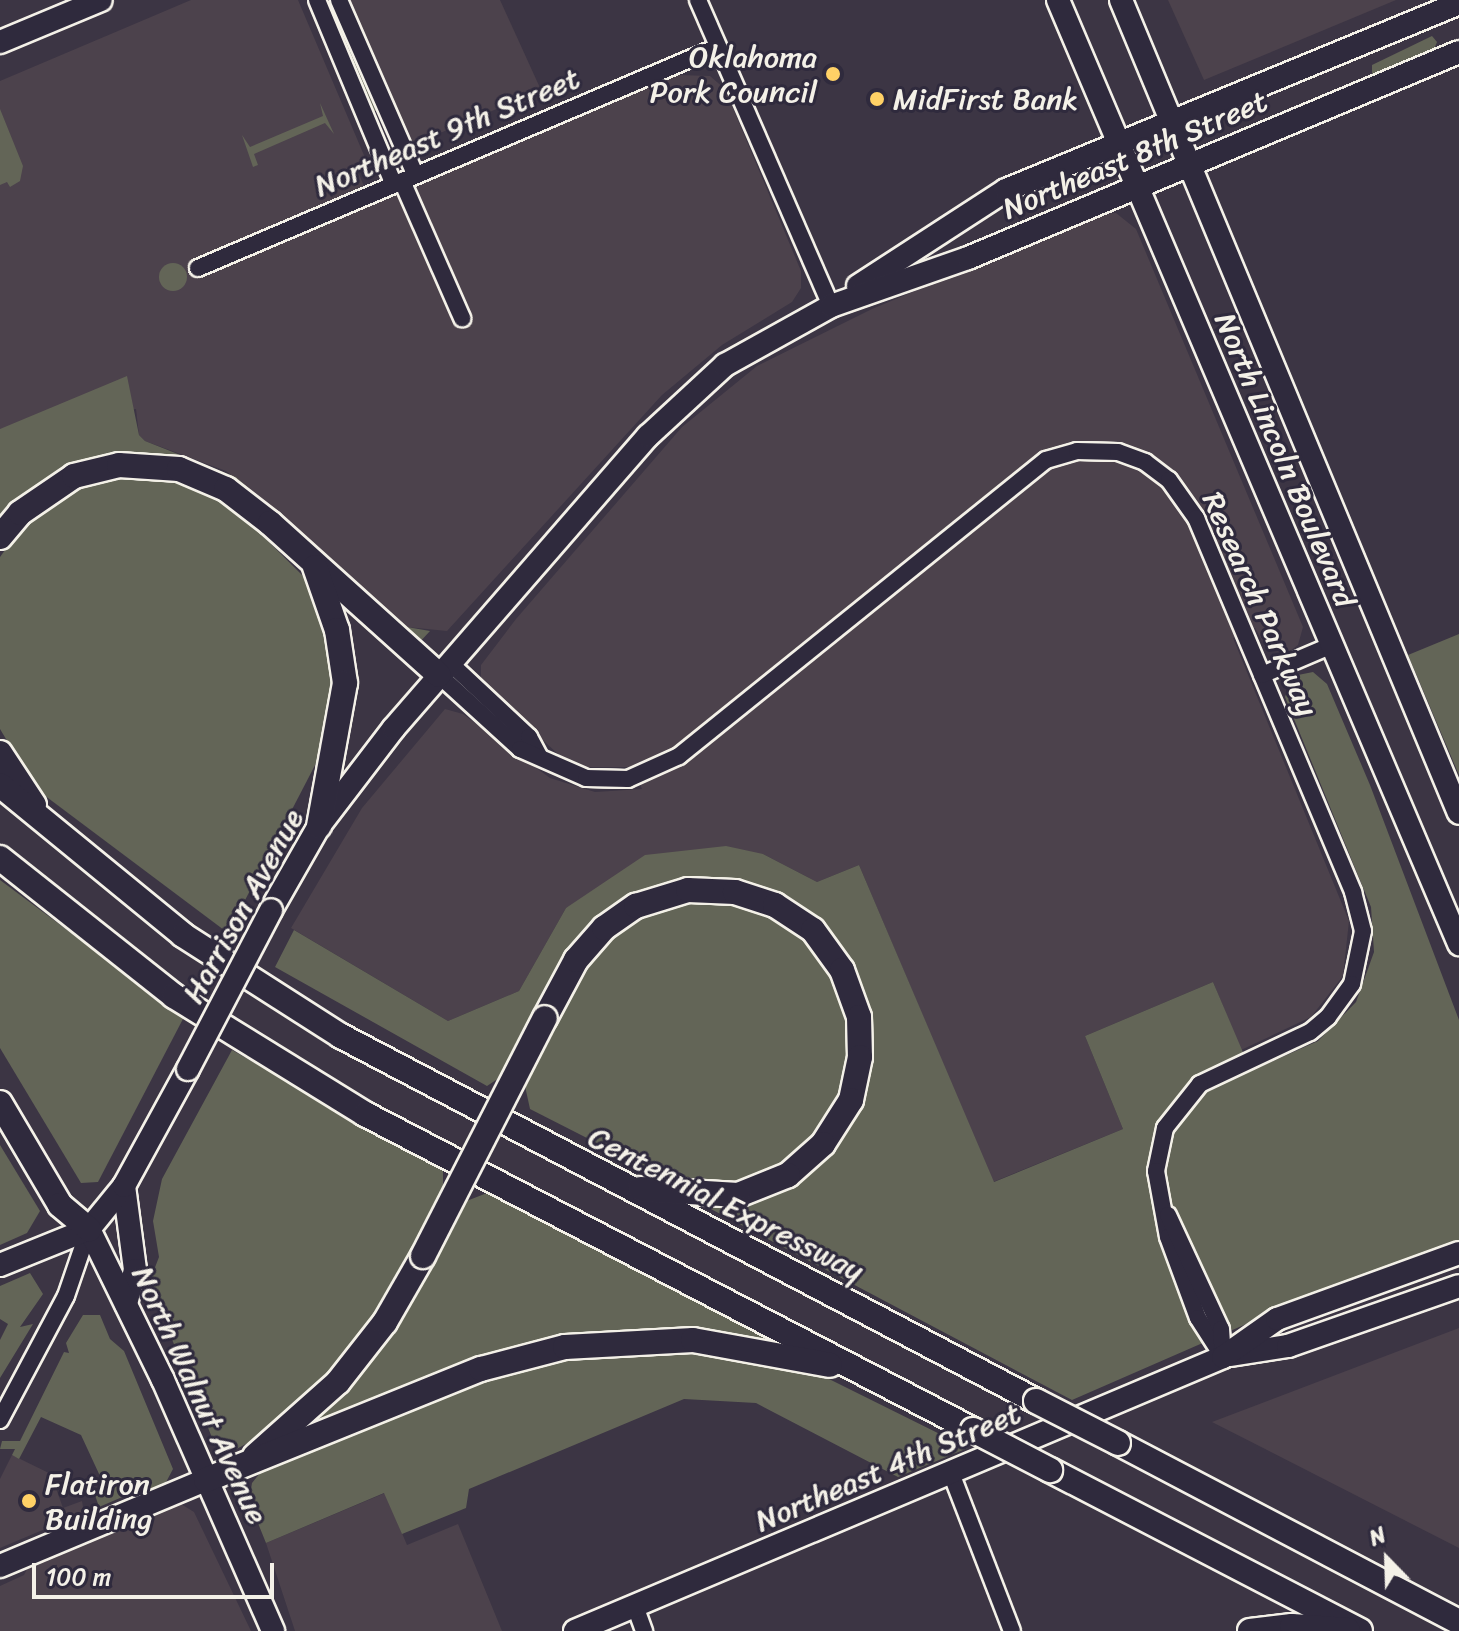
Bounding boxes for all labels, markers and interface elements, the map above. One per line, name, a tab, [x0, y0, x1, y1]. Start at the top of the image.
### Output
place label: Oklahoma Pork Council	[650, 39, 817, 110]
street label: Northeast 9th Street	[309, 60, 585, 204]
marker: Oklahoma Pork Council	[824, 65, 842, 83]
place label: MidFirst Bank	[893, 81, 1078, 117]
street label: Northeast 8th Street	[997, 83, 1273, 227]
marker: MidFirst Bank	[868, 90, 886, 108]
street label: North Lincoln Boulevard	[1207, 307, 1363, 613]
street label: Research Parkway	[1194, 486, 1326, 722]
street label: Harrison Avenue	[175, 803, 311, 1009]
street label: Centennial Expressway	[582, 1119, 870, 1289]
street label: North Walnut Avenue	[125, 1261, 275, 1529]
street label: Northeast 4th Street	[750, 1395, 1026, 1539]
place label: Flatiron Building	[45, 1466, 152, 1536]
marker: Flatiron Building	[20, 1492, 38, 1510]
text: N	[1363, 1516, 1392, 1557]
north arrow	[1347, 1519, 1427, 1599]
scale bar	[36, 1547, 278, 1597]
text: 100 m	[46, 1556, 111, 1598]

